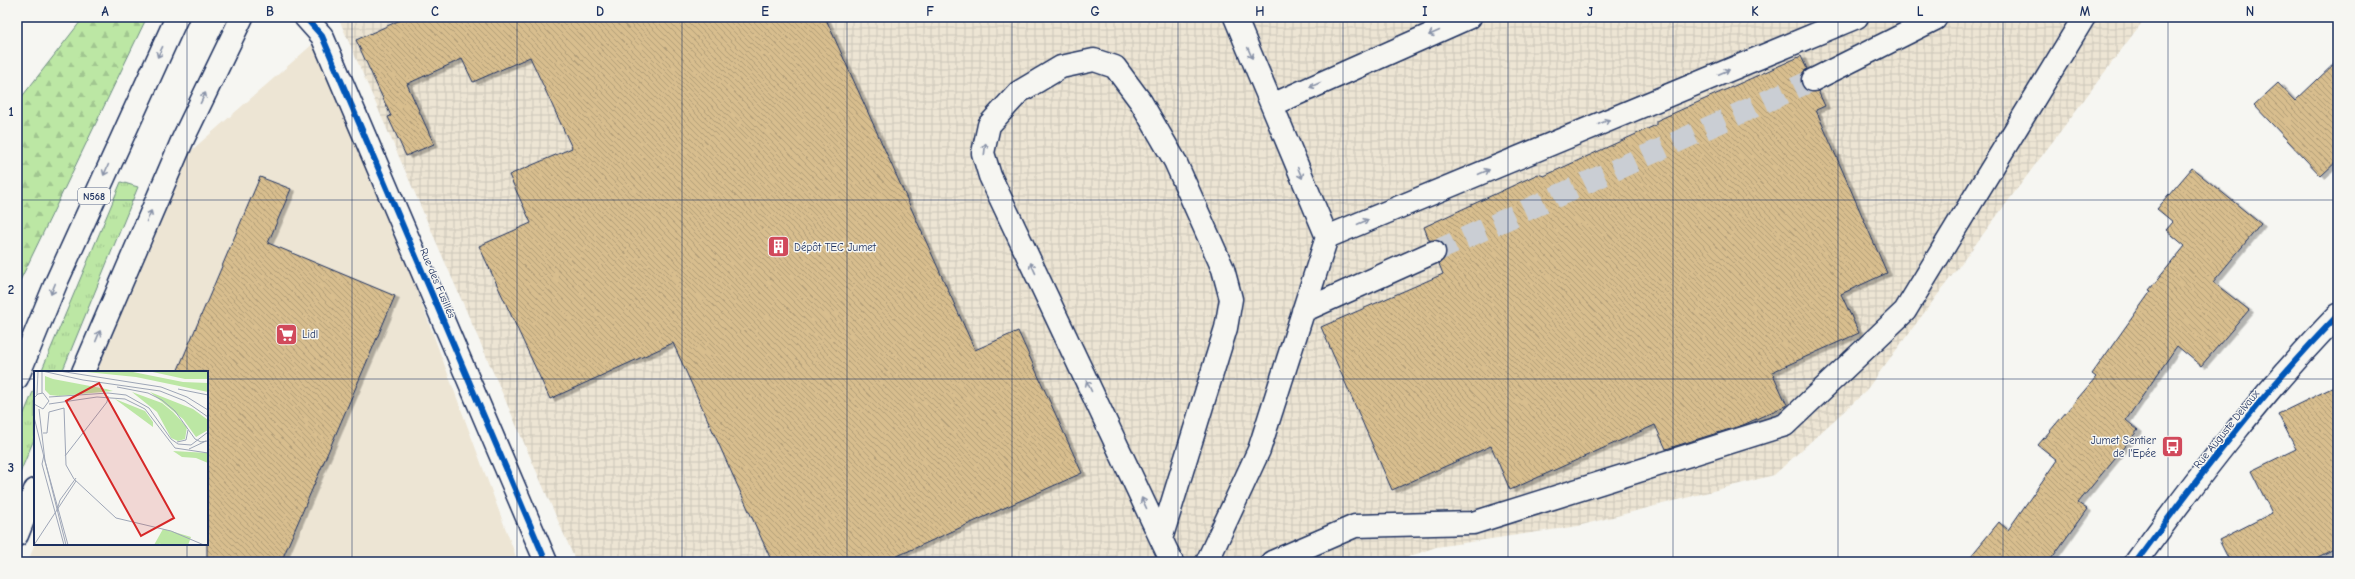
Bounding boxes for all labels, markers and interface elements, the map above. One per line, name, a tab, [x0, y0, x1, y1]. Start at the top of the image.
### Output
text: A	[101, 4, 109, 19]
text: B	[266, 4, 274, 19]
text: C	[431, 4, 439, 19]
text: D	[596, 4, 604, 19]
text: E	[761, 4, 769, 19]
text: F	[926, 4, 934, 19]
text: G	[1090, 4, 1100, 19]
text: H	[1255, 4, 1265, 19]
text: I	[1422, 4, 1428, 19]
text: J	[1587, 4, 1593, 19]
text: K	[1751, 4, 1759, 19]
text: L	[1917, 4, 1924, 19]
text: M	[2080, 4, 2091, 19]
text: N	[2246, 4, 2254, 19]
one-way arrow	[1429, 30, 1441, 37]
one-way arrow	[156, 46, 163, 58]
one-way arrow	[1246, 46, 1254, 58]
one-way arrow	[1717, 68, 1729, 76]
one-way arrow	[1310, 82, 1322, 90]
one-way arrow	[200, 92, 207, 104]
text: 1	[8, 104, 14, 119]
one-way arrow	[1597, 118, 1609, 125]
one-way arrow	[981, 143, 989, 156]
one-way arrow	[102, 164, 109, 176]
one-way arrow	[1297, 166, 1305, 178]
one-way arrow	[1477, 168, 1489, 175]
road number: N568	[78, 188, 110, 204]
one-way arrow	[146, 211, 153, 223]
one-way arrow	[1357, 217, 1369, 225]
building icon: Dépôt TEC Jumet	[766, 234, 792, 260]
place label: Dépôt TEC Jumet	[794, 241, 877, 254]
street label: Rue des Fusillés	[417, 246, 458, 321]
one-way arrow	[1029, 262, 1036, 274]
text: 2	[8, 282, 14, 297]
one-way arrow	[49, 283, 57, 295]
supermarket icon: Lidl	[273, 321, 299, 347]
place label: Lidl	[302, 328, 318, 341]
one-way arrow	[94, 330, 102, 342]
inset map	[34, 371, 208, 545]
one-way arrow	[1085, 380, 1092, 392]
street label: Rue Auguste Delvaux	[2191, 387, 2263, 471]
bus stop icon: Jumet Sentier de l'Epée	[2159, 433, 2185, 459]
place label: Jumet Sentier de l'Epée	[2091, 434, 2157, 460]
text: 3	[8, 460, 14, 475]
one-way arrow	[1140, 498, 1147, 510]

